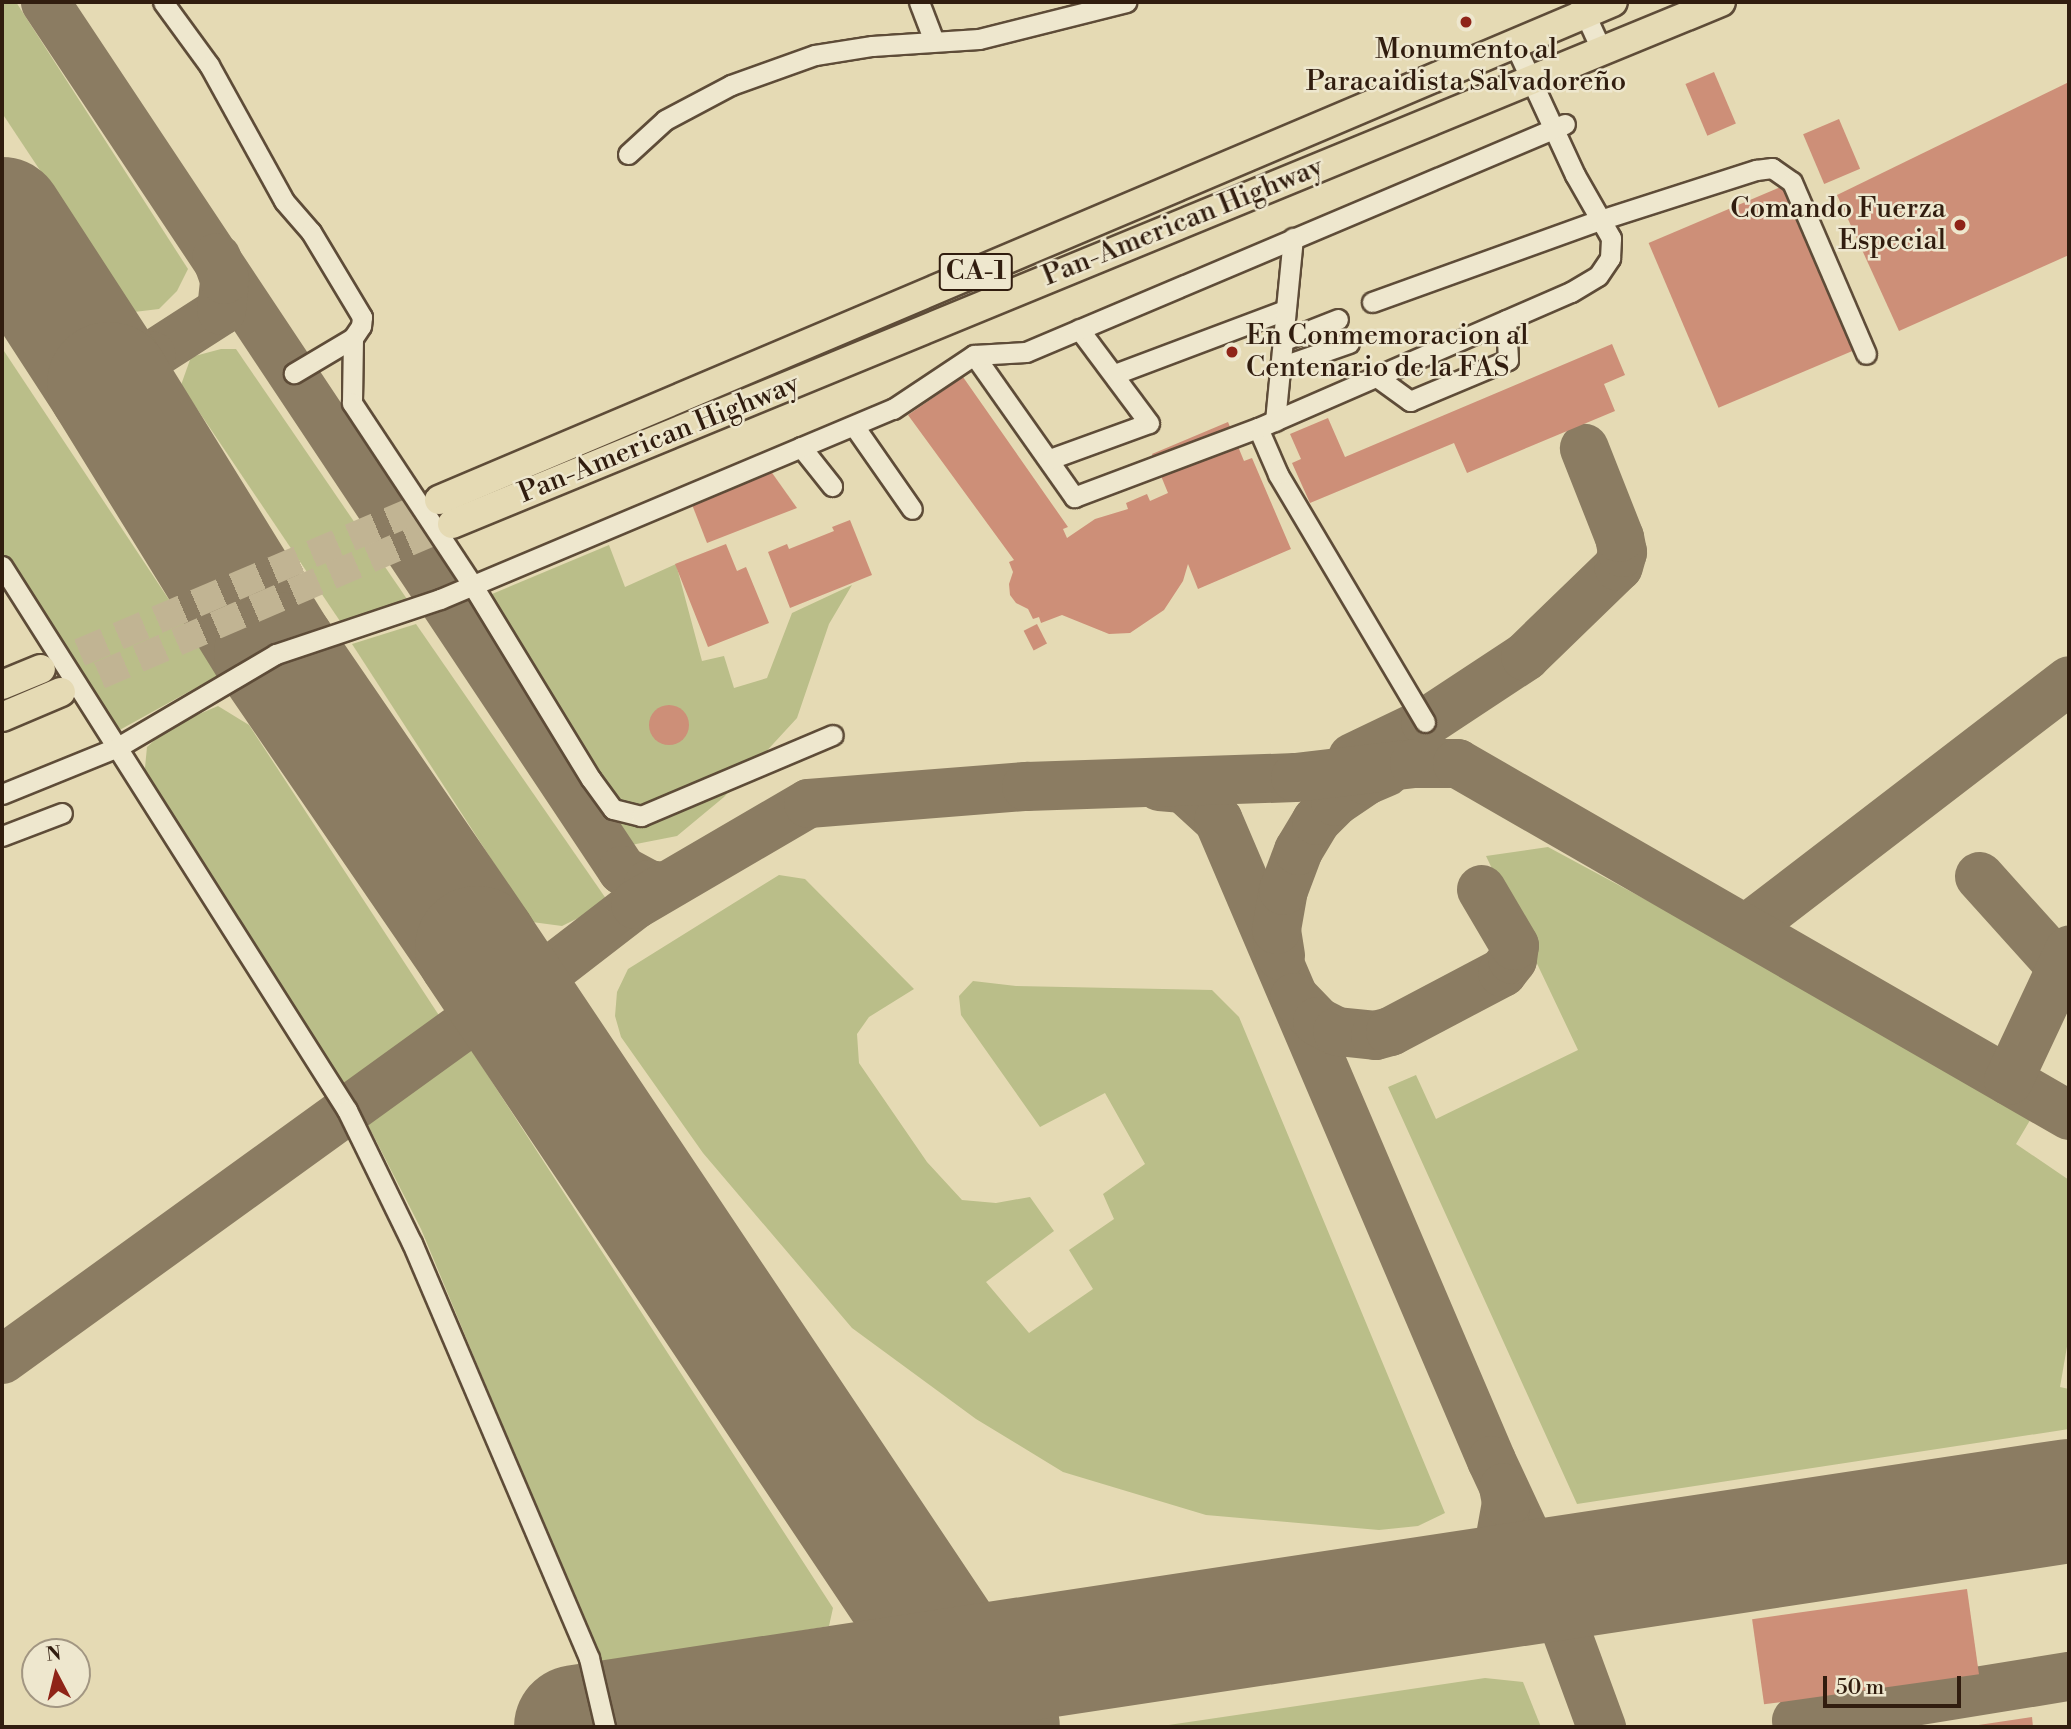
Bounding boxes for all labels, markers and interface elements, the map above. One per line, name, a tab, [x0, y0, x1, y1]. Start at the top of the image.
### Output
marker: Monumento al Paracaidista Salvadoreño	[1458, 14, 1474, 30]
place label: Monumento al Paracaidista Salvadoreño	[1306, 33, 1626, 99]
street label: Pan-American Highway	[1038, 150, 1328, 294]
place label: Comando Fuerza Especial	[1730, 192, 1946, 258]
marker: Comando Fuerza Especial	[1952, 217, 1968, 233]
road number: CA-1	[937, 249, 1014, 294]
place label: En Conmemoracion al Centenario de la FAS	[1246, 319, 1529, 385]
marker: En Conmemoracion al Centenario de la FAS	[1224, 344, 1240, 360]
street label: Pan-American Highway	[514, 367, 804, 511]
north arrow	[21, 1638, 91, 1708]
text: N	[45, 1641, 63, 1667]
scale bar	[1826, 1662, 1964, 1706]
text: 50 m	[1836, 1675, 1884, 1701]

